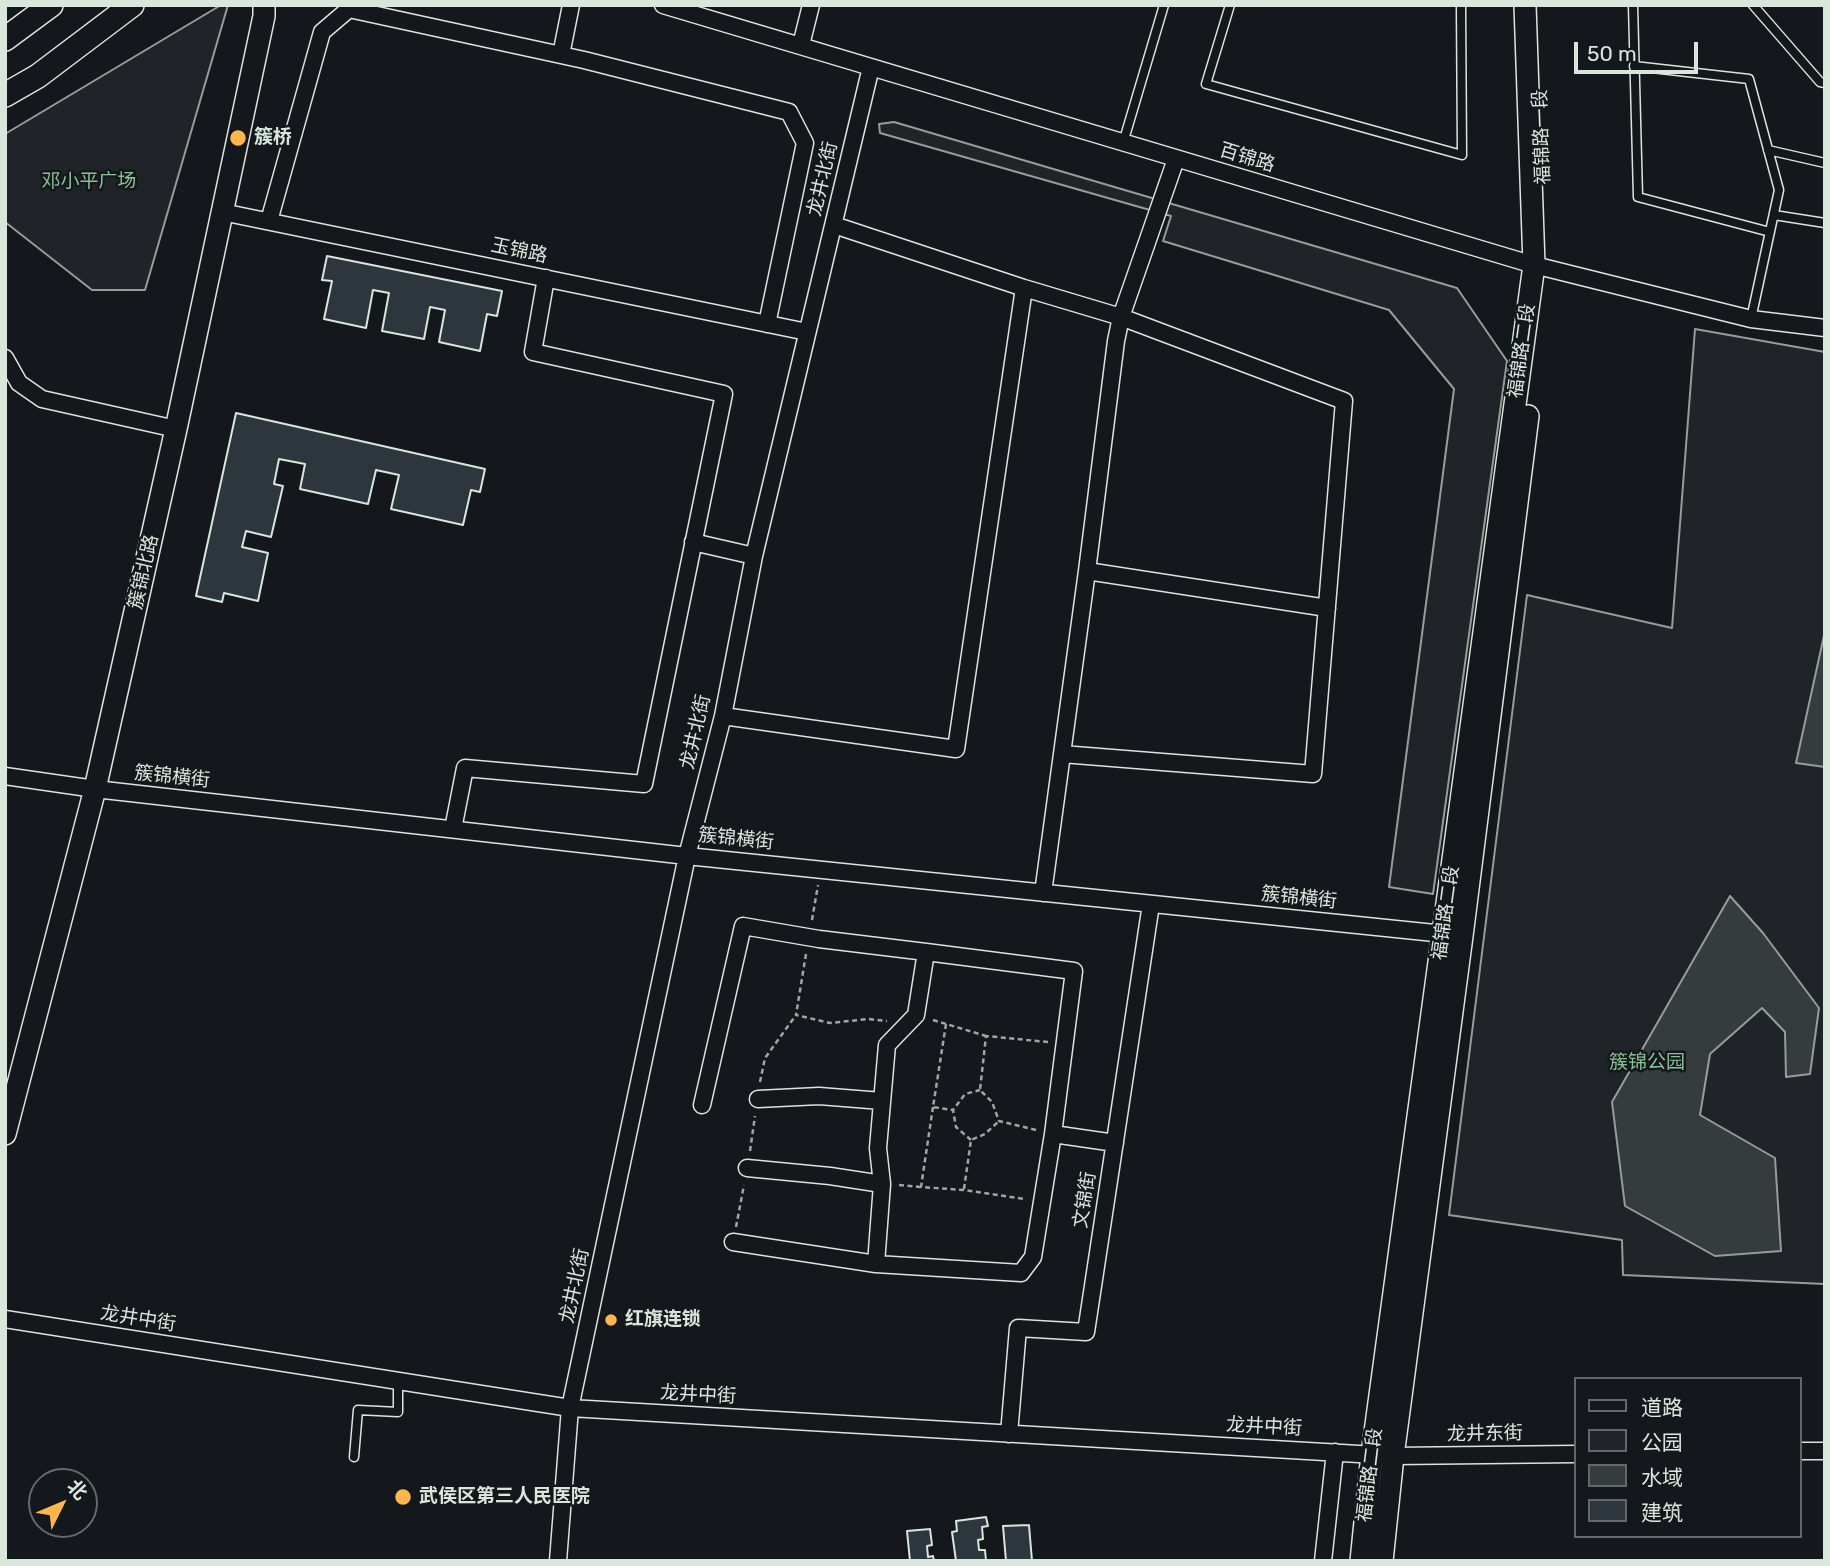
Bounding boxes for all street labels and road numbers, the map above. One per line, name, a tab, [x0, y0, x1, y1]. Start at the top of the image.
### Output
street label: 福锦路一段	[1529, 89, 1555, 185]
street label: 龙井北街	[803, 139, 843, 219]
street label: 百锦路	[1216, 139, 1278, 177]
street label: 玉锦路	[489, 234, 549, 268]
street label: 福锦路二段	[1504, 302, 1540, 400]
street label: 簇锦北路	[124, 532, 164, 612]
street label: 龙井北街	[676, 692, 716, 772]
street label: 簇锦横街	[133, 762, 211, 792]
street label: 簇锦横街	[697, 824, 775, 854]
street label: 福锦路二段	[1428, 864, 1464, 962]
street label: 簇锦横街	[1260, 883, 1338, 913]
street label: 文锦街	[1069, 1170, 1101, 1230]
street label: 龙井北街	[556, 1246, 594, 1326]
street label: 龙井中街	[99, 1302, 177, 1336]
street label: 龙井中街	[659, 1382, 737, 1408]
street label: 龙井中街	[1225, 1414, 1303, 1440]
street label: 龙井东街	[1447, 1422, 1523, 1446]
street label: 福锦路二段	[1353, 1426, 1387, 1524]

